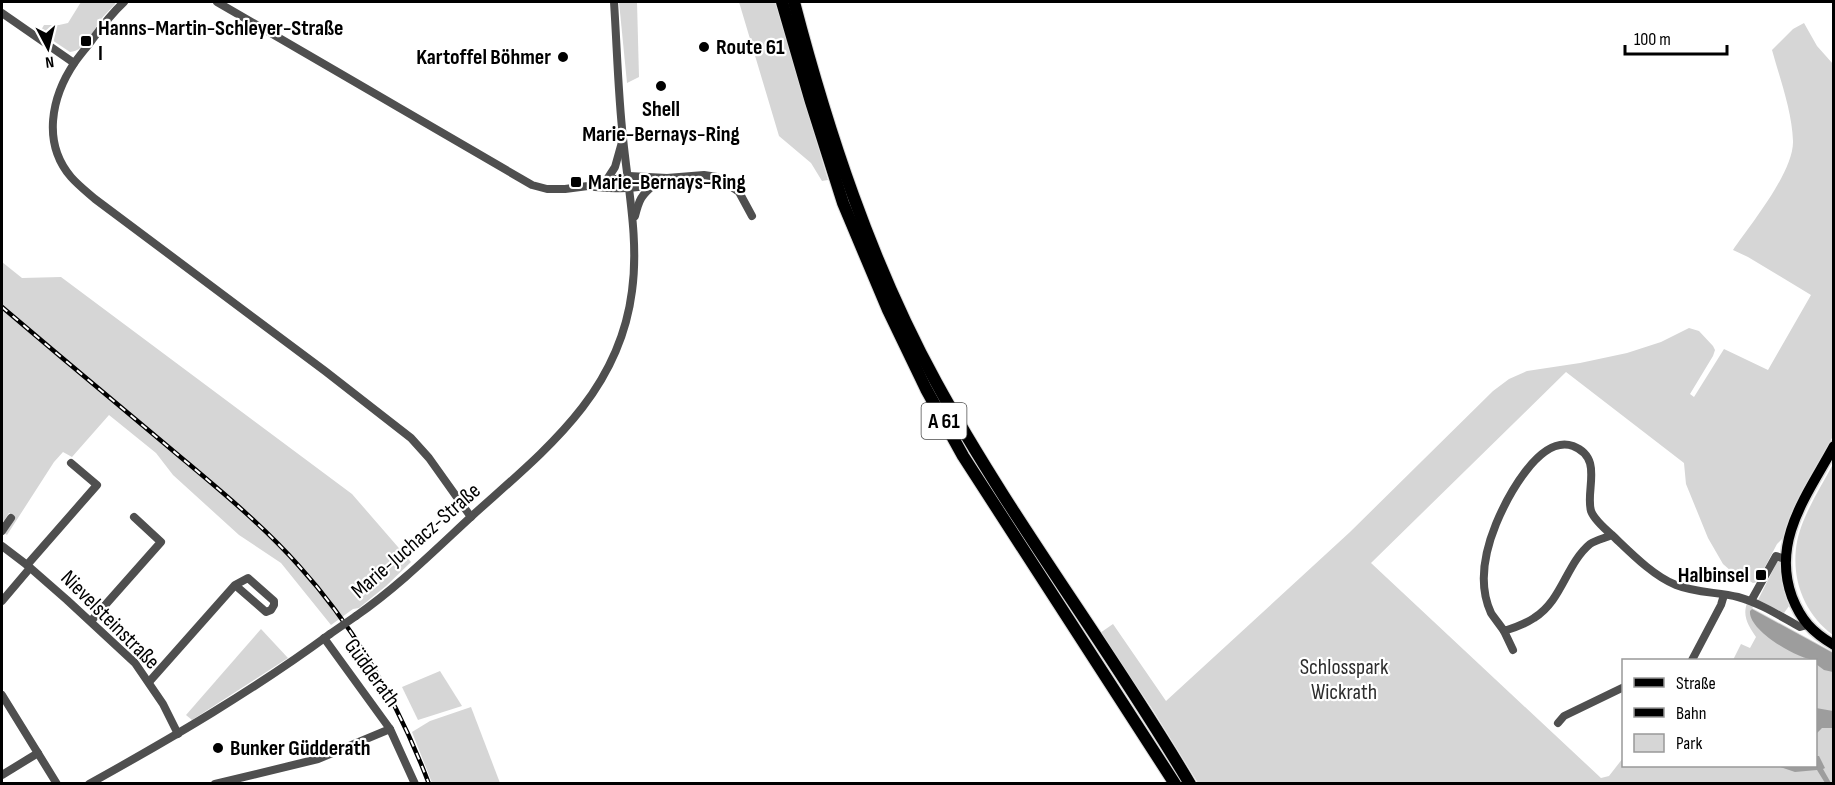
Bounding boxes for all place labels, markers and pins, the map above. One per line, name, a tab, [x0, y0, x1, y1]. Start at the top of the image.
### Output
place label: Hanns-Martin-Schleyer-Straße I	[98, 15, 343, 67]
marker: Hanns-Martin-Schleyer-Straße I	[79, 34, 93, 48]
place label: Route 61	[716, 34, 785, 61]
marker: Route 61	[697, 40, 711, 54]
place label: Kartoffel Böhmer	[416, 44, 551, 71]
marker: Kartoffel Böhmer	[556, 50, 570, 64]
marker: Shell Marie-Bernays-Ring	[654, 79, 668, 93]
place label: Shell Marie-Bernays-Ring	[582, 96, 740, 148]
place label: Marie-Bernays-Ring	[588, 169, 746, 196]
marker: Marie-Bernays-Ring	[569, 175, 583, 189]
place label: Halbinsel	[1678, 562, 1749, 589]
marker: Halbinsel	[1754, 568, 1768, 582]
place label: Bunker Güdderath	[230, 735, 371, 762]
marker: Bunker Güdderath	[211, 741, 225, 755]

